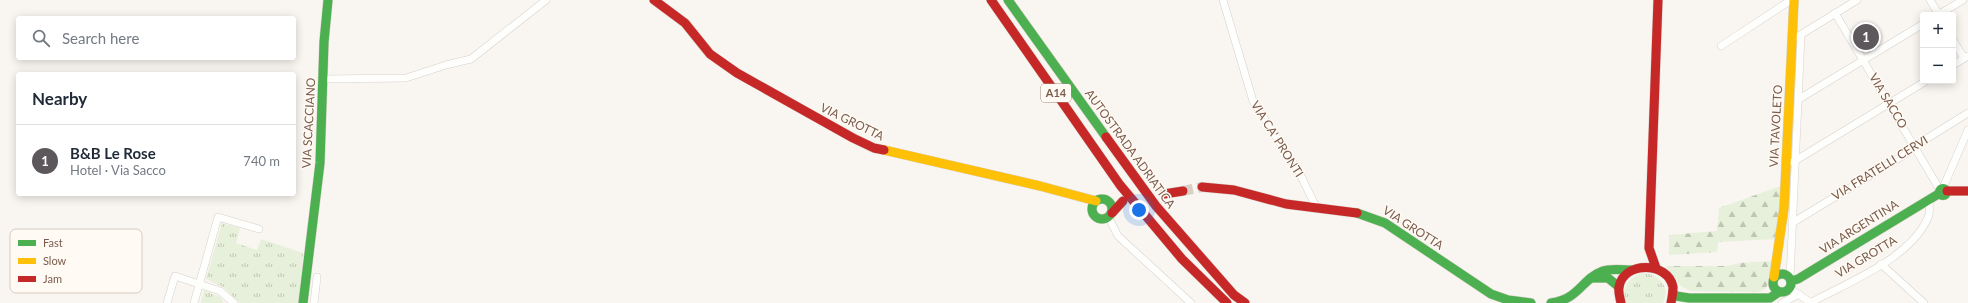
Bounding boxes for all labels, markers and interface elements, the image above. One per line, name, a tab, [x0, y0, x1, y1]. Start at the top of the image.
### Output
map controls	[1920, 12, 1956, 84]
button: +	[1920, 12, 1956, 48]
search box	[16, 16, 296, 60]
pin: 1	[1853, 22, 1879, 52]
icon: search	[30, 27, 52, 49]
text: Search here	[62, 29, 139, 47]
button: −	[1920, 48, 1956, 84]
street label: VIA SACCO	[1866, 70, 1911, 131]
street label: VIA SCACCIANO	[299, 77, 318, 169]
road number: A14	[1041, 84, 1071, 102]
street label: VIA TAVOLETO	[1766, 84, 1785, 168]
street label: AUTOSTRADA ADRIATICA	[1082, 86, 1179, 212]
text: Nearby	[32, 88, 87, 109]
street label: VIA CA' PRONTI	[1248, 98, 1307, 180]
street label: VIA GROTTA	[818, 100, 887, 144]
street label: VIA FRATELLI CERVI	[1829, 132, 1931, 203]
text: B&B Le Rose	[70, 144, 156, 162]
text: 1	[41, 153, 49, 169]
text: 740 m	[243, 153, 280, 169]
text: Hotel · Via Sacco	[70, 162, 166, 178]
street label: VIA ARGENTINA	[1817, 196, 1902, 257]
your location	[1129, 200, 1149, 220]
street label: VIA GROTTA	[1380, 202, 1447, 253]
legend	[10, 229, 142, 293]
street label: VIA GROTTA	[1832, 232, 1900, 281]
text: Fast	[43, 236, 63, 249]
text: Slow	[43, 254, 67, 267]
text: Jam	[43, 272, 62, 285]

